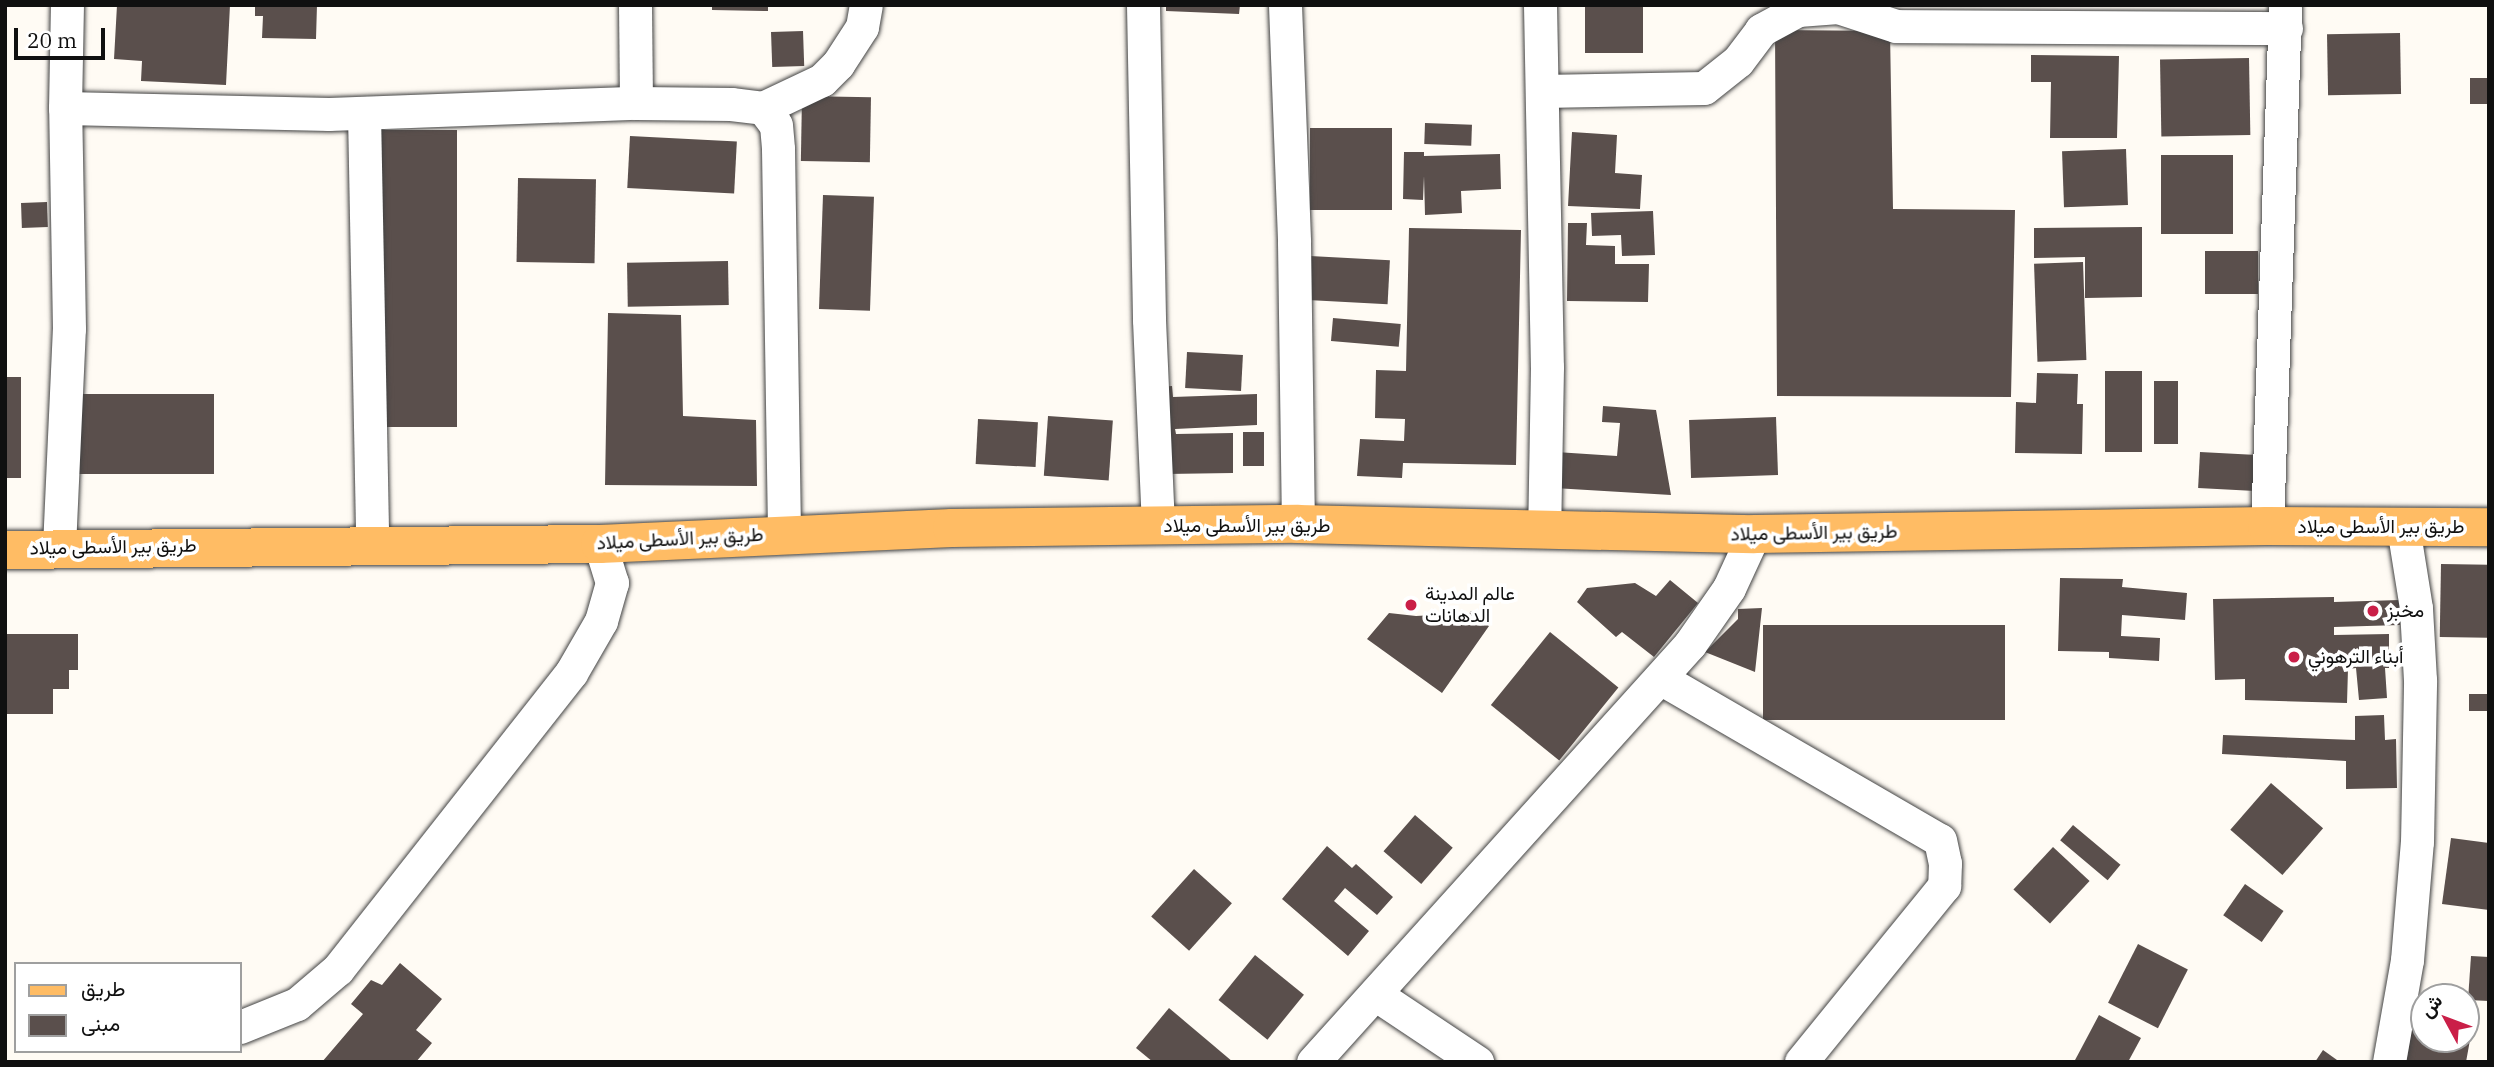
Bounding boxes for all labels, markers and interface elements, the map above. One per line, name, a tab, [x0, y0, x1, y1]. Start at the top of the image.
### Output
scale bar	[18, 14, 108, 58]
text: 20 m	[27, 26, 77, 54]
street label: طريق بير الأسطى ميلاد	[1164, 515, 1330, 537]
street label: طريق بير الأسطى ميلاد	[2298, 516, 2464, 538]
street label: طريق بير الأسطى ميلاد	[1730, 520, 1898, 546]
street label: طريق بير الأسطى ميلاد	[596, 523, 764, 555]
street label: طريق بير الأسطى ميلاد	[29, 534, 197, 560]
place label: عالم المدينة الدهانات	[1425, 583, 1515, 627]
marker: عالم المدينة الدهانات	[1403, 597, 1419, 613]
place label: مخبز	[2387, 600, 2424, 622]
marker: مخبز	[2365, 603, 2381, 619]
place label: أبناء الترهوني	[2308, 646, 2403, 668]
marker: أبناء الترهوني	[2286, 649, 2302, 665]
legend	[14, 962, 242, 1053]
text: طريق	[81, 974, 126, 1002]
north arrow	[2410, 983, 2480, 1053]
text: ش	[2414, 989, 2447, 1022]
text: مبنى	[81, 1009, 120, 1037]

